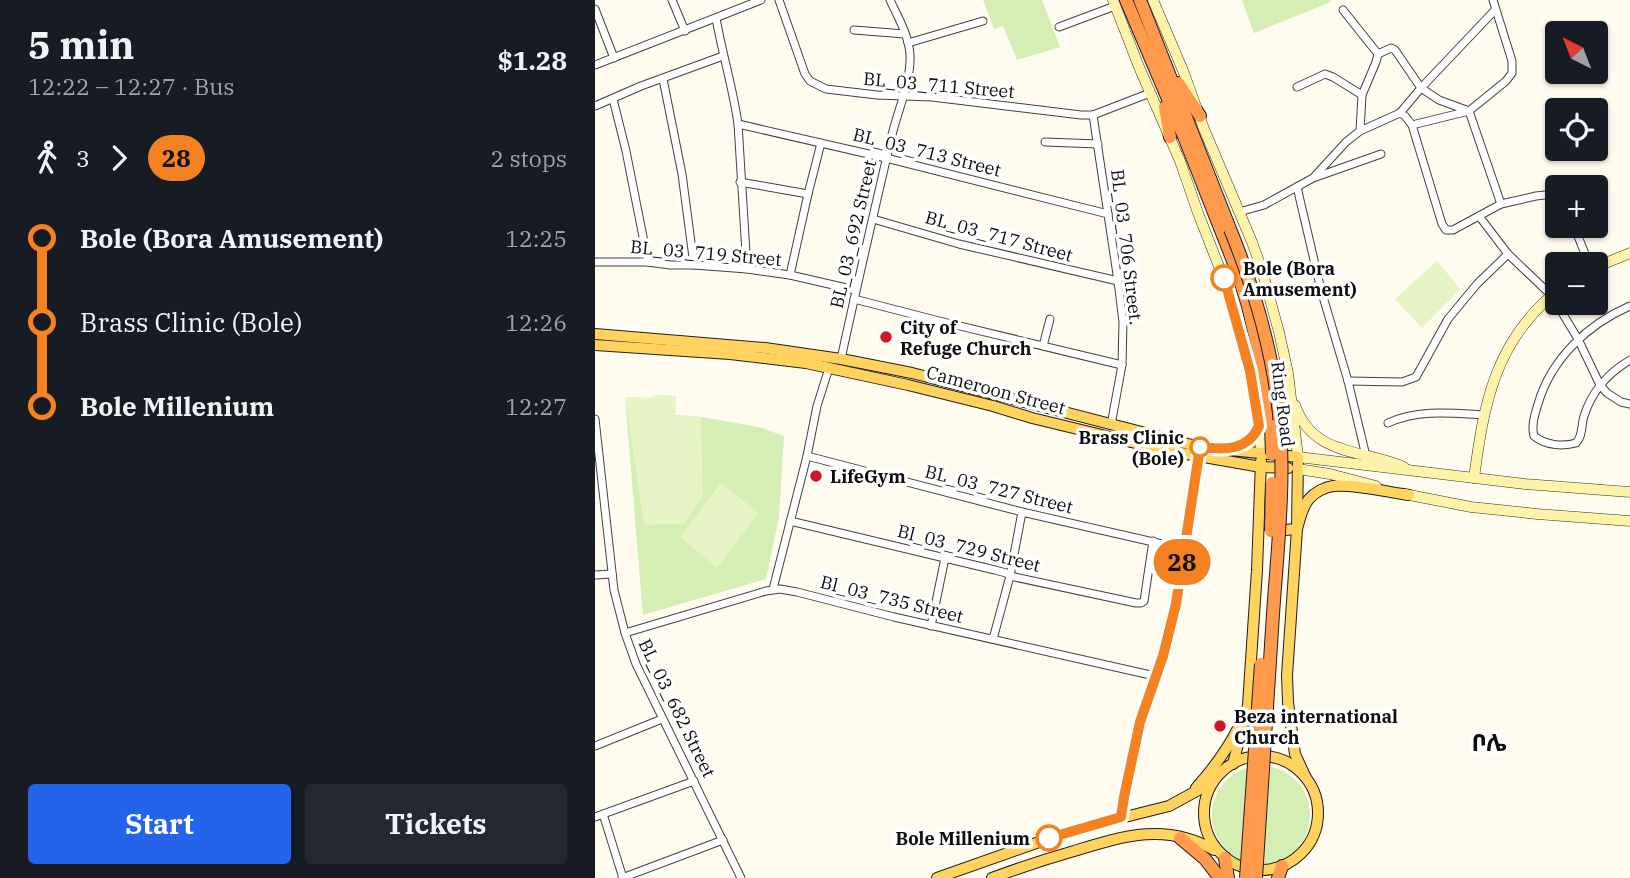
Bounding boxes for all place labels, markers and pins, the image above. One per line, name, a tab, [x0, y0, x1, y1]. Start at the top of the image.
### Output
place label: Bole (Bora Amusement)	[1243, 257, 1357, 301]
marker: Bole (Bora Amusement)	[1211, 265, 1237, 291]
place label: City of Refuge Church	[900, 316, 1032, 360]
marker: City of Refuge Church	[878, 329, 894, 345]
place label: Brass Clinic (Bole)	[1078, 426, 1184, 470]
marker: Brass Clinic (Bole)	[1190, 437, 1210, 457]
place label: LifeGym	[830, 465, 906, 488]
marker: LifeGym	[808, 468, 824, 484]
place label: Beza international Church	[1234, 705, 1398, 749]
marker: Beza international Church	[1212, 718, 1228, 734]
marker: Bole Millenium	[1036, 825, 1062, 851]
place label: Bole Millenium	[895, 827, 1031, 850]

